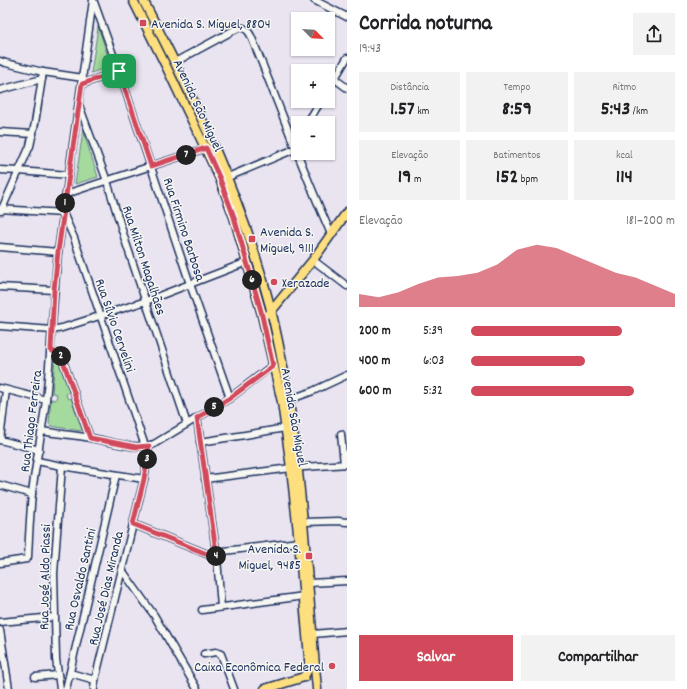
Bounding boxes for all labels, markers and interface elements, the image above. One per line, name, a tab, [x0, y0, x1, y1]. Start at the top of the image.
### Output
text: Corrida noturna	[359, 9, 492, 40]
north arrow	[291, 12, 335, 56]
map controls	[291, 12, 335, 160]
button: share	[633, 13, 675, 55]
place label: Avenida S. Miguel, 8804	[151, 15, 271, 35]
marker: Avenida S. Miguel, 8804	[138, 18, 148, 28]
text: 19:43	[359, 40, 381, 59]
pin	[102, 54, 136, 88]
street label: Avenida São Miguel	[167, 56, 228, 156]
icon: arrive	[108, 60, 130, 82]
button: +	[291, 64, 335, 108]
text: Distância	[390, 80, 429, 96]
text: Tempo	[504, 80, 530, 96]
text: Ritmo	[612, 80, 636, 96]
text: 1.57	[390, 96, 415, 124]
text: 8:59	[502, 96, 532, 124]
text: 5:43	[601, 96, 630, 124]
text: km	[415, 104, 429, 120]
text: /km	[630, 104, 648, 120]
button: −	[291, 116, 335, 160]
pin: 7	[176, 145, 196, 165]
text: 7	[184, 147, 188, 163]
text: Elevação	[391, 148, 428, 164]
text: Batimentos	[493, 148, 541, 164]
text: kcal	[616, 148, 633, 164]
text: 19	[398, 164, 411, 192]
text: 152	[496, 164, 518, 192]
text: 114	[616, 164, 633, 192]
text: m	[411, 172, 421, 188]
text: bpm	[518, 172, 538, 188]
street label: Rua Firmino Barbosa	[157, 175, 209, 284]
pin: 1	[55, 193, 75, 213]
text: 1	[64, 195, 66, 211]
street label: Rua Milton Magalhães	[116, 203, 170, 318]
text: Elevação	[359, 212, 403, 231]
text: 181–200 m	[626, 212, 675, 231]
place label: Avenida S. Miguel, 9111	[260, 223, 314, 259]
marker: Avenida S. Miguel, 9111	[247, 234, 257, 244]
pin: 6	[242, 270, 262, 290]
text: 6	[249, 272, 255, 288]
place label: Xerazade	[282, 274, 329, 294]
street label: Rua Sílvio Cervelini	[89, 276, 140, 376]
marker: Xerazade	[269, 277, 279, 287]
text: 200 m	[359, 322, 391, 341]
text: 5:39	[423, 322, 443, 341]
pin: 2	[51, 346, 71, 366]
text: 2	[59, 348, 63, 364]
text: 400 m	[359, 352, 390, 371]
text: 6:03	[423, 352, 444, 371]
street label: Avenida São Miguel	[274, 366, 312, 469]
street label: Rua Thiago Ferreira	[16, 369, 48, 473]
text: 600 m	[359, 382, 391, 401]
text: 5:32	[423, 382, 443, 401]
pin: 5	[204, 397, 224, 417]
text: 5	[211, 399, 217, 415]
pin: 3	[137, 449, 157, 469]
text: 3	[145, 451, 149, 467]
street label: Rua José Aldo Piassi	[35, 523, 57, 630]
street label: Rua Osvaldo Santini	[59, 526, 103, 632]
street label: Rua José Dias Miranda	[84, 529, 130, 648]
place label: Avenida S. Miguel, 9485	[238, 540, 301, 576]
pin: 4	[206, 546, 226, 566]
text: 4	[214, 548, 218, 564]
marker: Avenida S. Miguel, 9485	[304, 551, 314, 561]
button: Salvar	[359, 635, 513, 681]
button: Compartilhar	[521, 635, 675, 681]
place label: Caixa Econômica Federal	[194, 658, 325, 678]
marker: Caixa Econômica Federal	[327, 661, 337, 671]

